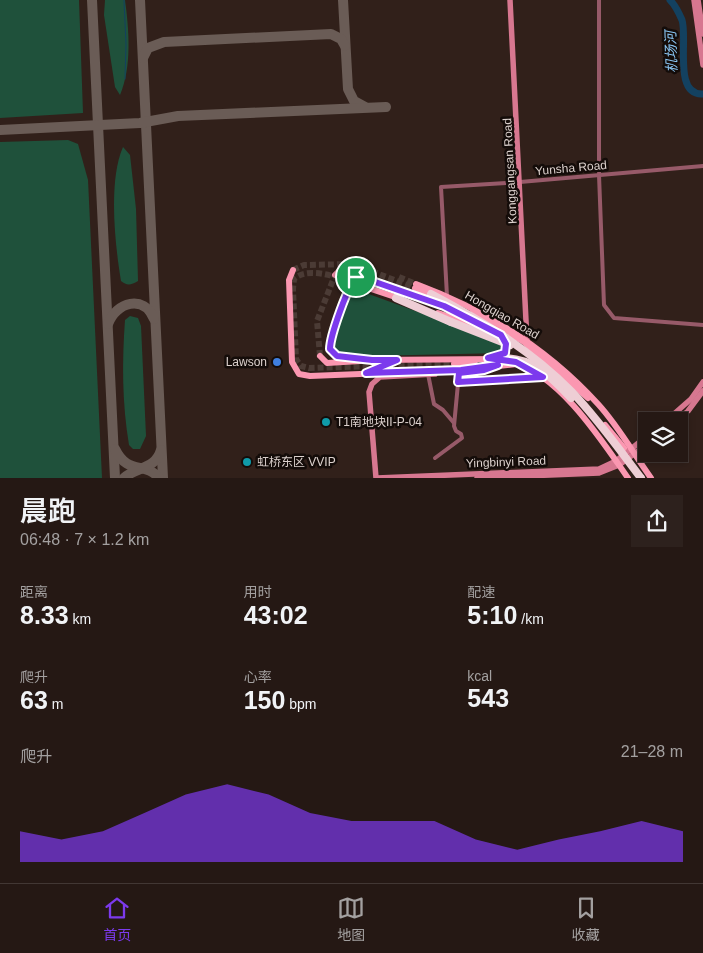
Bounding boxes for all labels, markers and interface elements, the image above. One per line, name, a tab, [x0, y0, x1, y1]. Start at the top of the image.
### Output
water label: 机场河	[662, 28, 680, 73]
street label: Konggangsan Road	[500, 118, 520, 224]
street label: Yunsha Road	[534, 158, 608, 178]
pin	[335, 256, 377, 298]
icon: arrive	[342, 263, 370, 291]
street label: Hongqiao Road	[462, 288, 542, 342]
place label: Lawson	[226, 355, 267, 369]
marker: Lawson	[271, 356, 283, 368]
map controls	[638, 412, 688, 462]
button: layers	[638, 412, 688, 462]
place label: T1南地块II-P-04	[336, 415, 422, 429]
marker: T1南地块II-P-04	[320, 416, 332, 428]
street label: Yingbinyi Road	[466, 454, 546, 470]
place label: 虹桥东区 VVIP	[257, 455, 336, 469]
marker: 虹桥东区 VVIP	[241, 456, 253, 468]
button: share	[631, 495, 683, 547]
text: 晨跑	[20, 496, 76, 527]
text: 06:48 · 7 × 1.2 km	[20, 531, 149, 548]
text: 距离	[20, 584, 48, 600]
text: 用时	[244, 584, 272, 600]
text: 配速	[467, 584, 495, 600]
text: 8.33	[20, 601, 69, 629]
text: 43:02	[244, 601, 308, 629]
text: 5:10	[467, 601, 517, 629]
text: km	[69, 611, 91, 627]
text: /km	[517, 611, 544, 627]
text: kcal	[467, 668, 492, 684]
text: 爬升	[20, 669, 48, 685]
text: 心率	[244, 669, 272, 685]
text: 543	[467, 684, 509, 712]
text: 63	[20, 686, 48, 714]
text: 150	[244, 686, 285, 714]
text: m	[48, 696, 63, 712]
text: bpm	[285, 696, 317, 712]
text: 21–28 m	[621, 743, 683, 760]
text: 爬升	[20, 748, 52, 765]
tab: 首页	[103, 894, 131, 944]
tab: 地图	[337, 894, 365, 944]
tab: 收藏	[572, 894, 600, 944]

